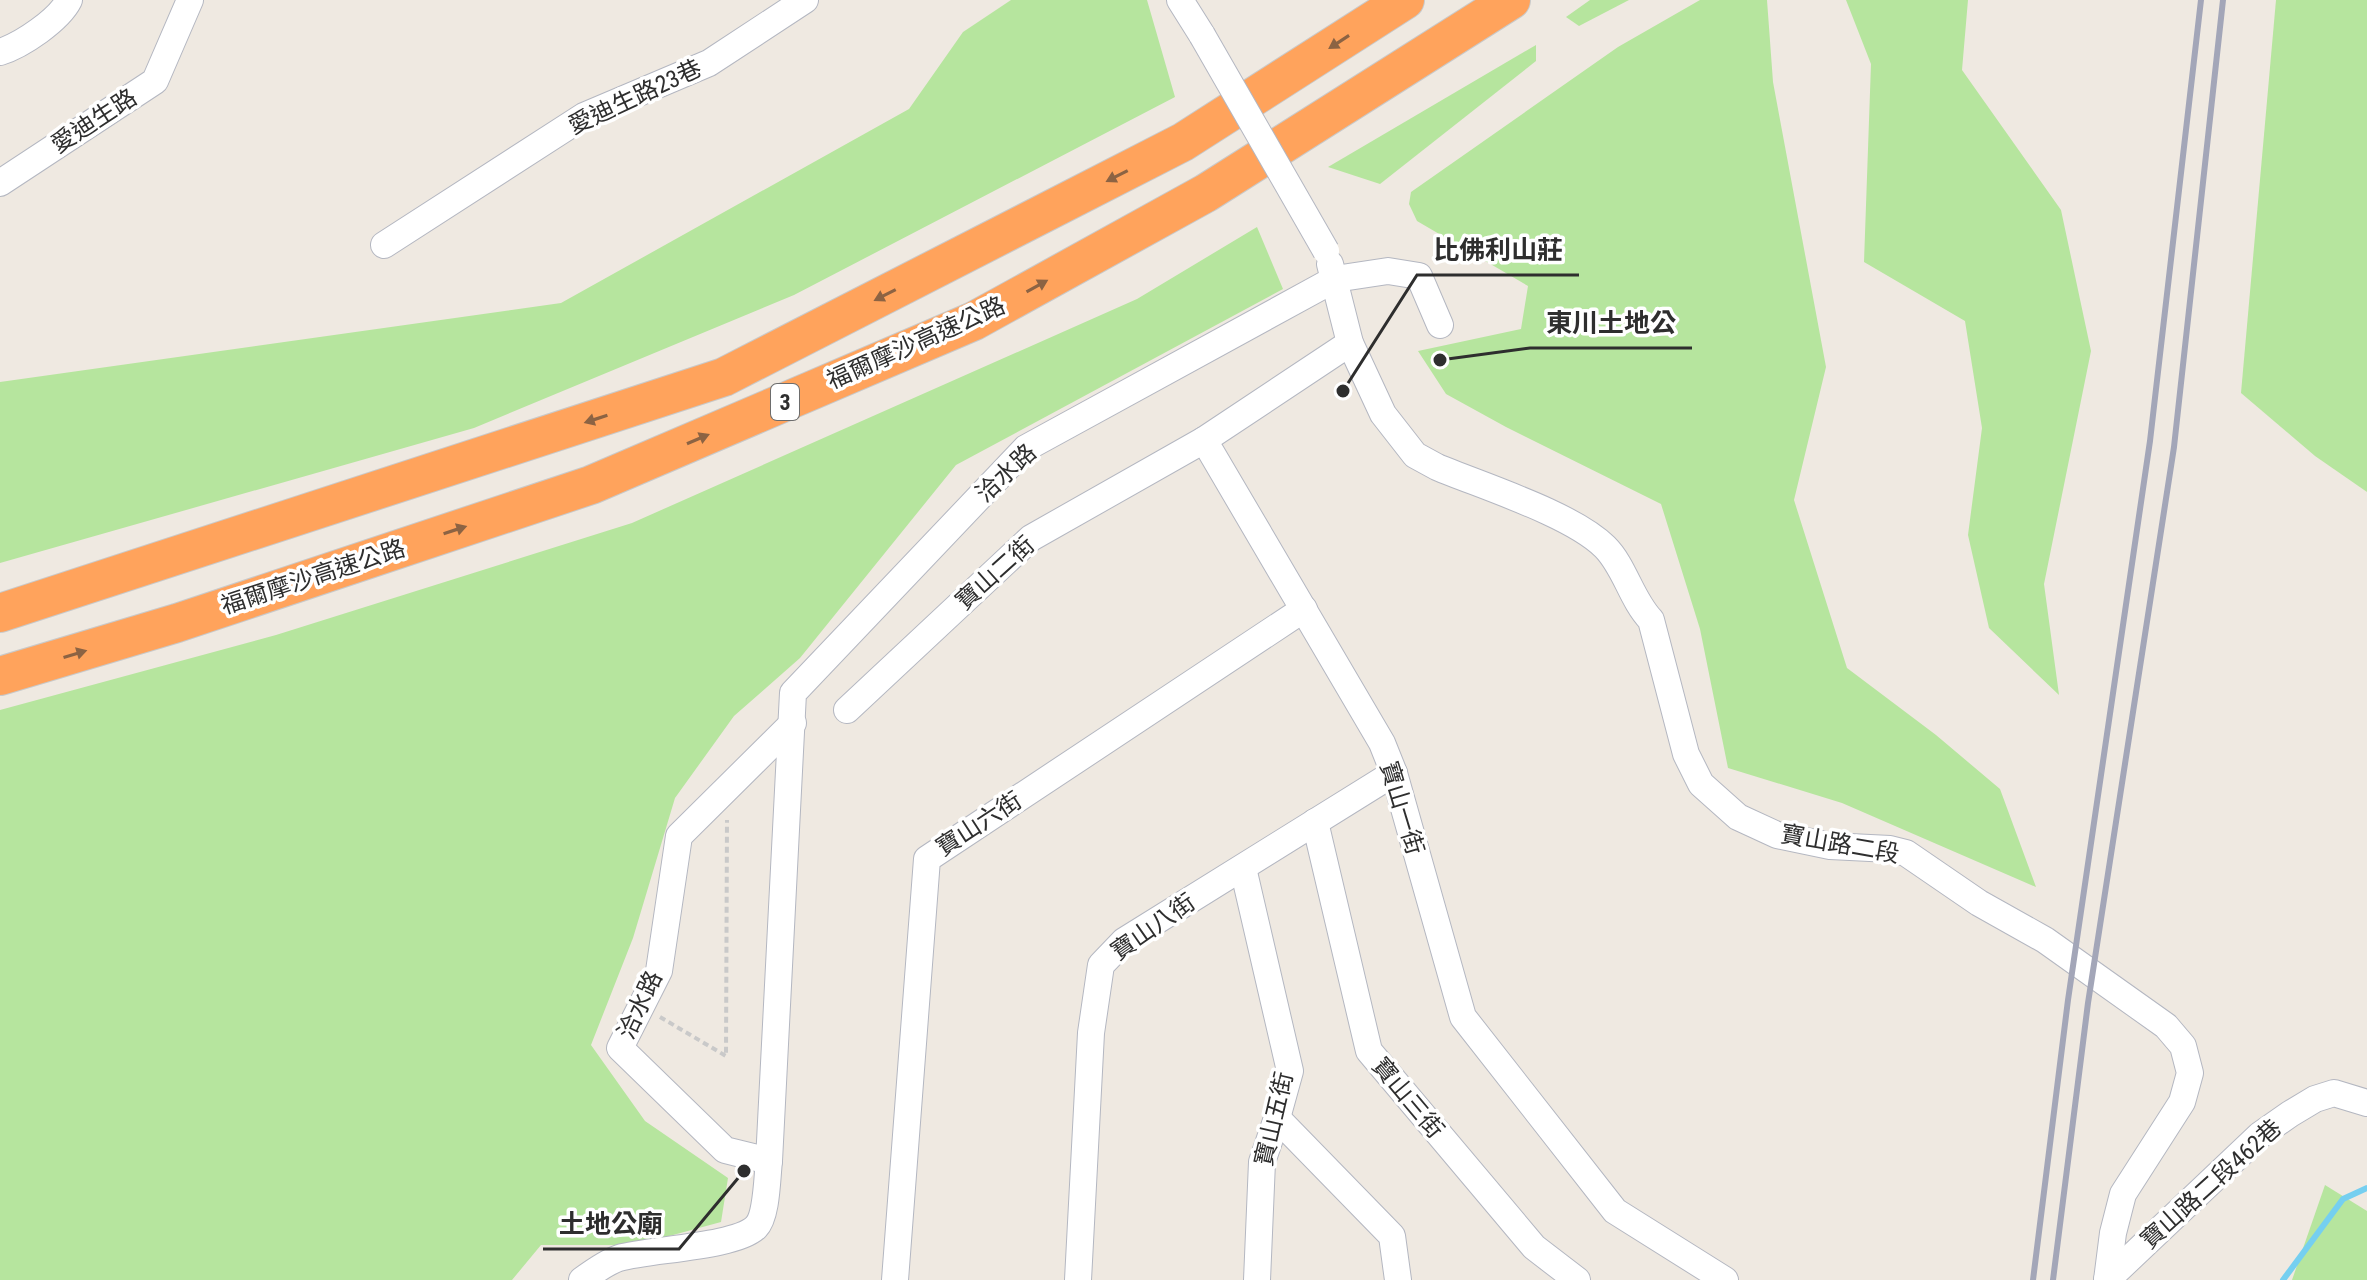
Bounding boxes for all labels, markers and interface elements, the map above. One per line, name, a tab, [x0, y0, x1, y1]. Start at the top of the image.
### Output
one-way arrow	[1328, 35, 1350, 49]
street label: 愛迪生路23巷	[564, 54, 706, 140]
street label: 愛迪生路	[46, 83, 142, 159]
one-way arrow	[1105, 170, 1128, 183]
callout: 比佛利山莊	[1417, 225, 1579, 275]
text: 比佛利山莊	[1433, 235, 1563, 265]
one-way arrow	[1026, 279, 1048, 293]
one-way arrow	[874, 288, 897, 301]
street label: 福爾摩沙高速公路	[823, 291, 1009, 395]
callout: 東川土地公	[1530, 298, 1692, 348]
text: 東川土地公	[1546, 308, 1676, 338]
road number: 3	[771, 384, 799, 420]
one-way arrow	[584, 413, 608, 426]
one-way arrow	[686, 432, 710, 445]
street label: 洽水路	[970, 438, 1042, 508]
one-way arrow	[443, 523, 467, 536]
street label: 寶山二街	[950, 530, 1040, 616]
street label: 福爾摩沙高速公路	[217, 534, 409, 620]
one-way arrow	[63, 647, 87, 660]
street label: 寶山一街	[1375, 758, 1429, 858]
street label: 寶山六街	[931, 786, 1027, 862]
street label: 寶山路二段	[1778, 820, 1902, 868]
street label: 寶山八街	[1106, 888, 1200, 966]
street label: 洽水路	[612, 966, 668, 1044]
street label: 寶山三街	[1366, 1052, 1450, 1144]
street label: 寶山五街	[1250, 1069, 1298, 1169]
street label: 寶山路二段462巷	[2135, 1114, 2287, 1254]
callout: 土地公廟	[543, 1199, 679, 1249]
text: 土地公廟	[559, 1209, 663, 1239]

